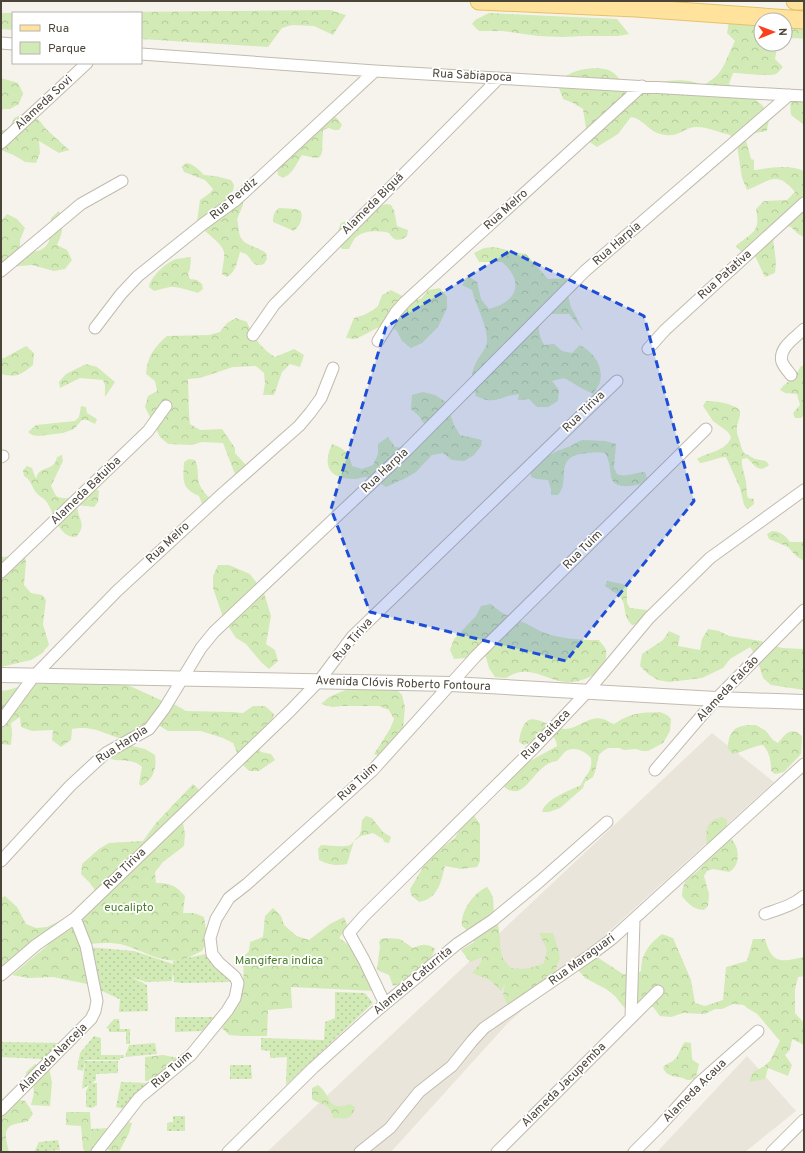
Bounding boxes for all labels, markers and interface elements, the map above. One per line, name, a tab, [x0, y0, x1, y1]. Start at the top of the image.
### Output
legend	[12, 12, 142, 64]
north arrow	[753, 12, 793, 52]
text: Rua	[48, 21, 69, 37]
text: N	[775, 28, 789, 36]
text: Parque	[48, 41, 86, 57]
street label: Rua Sabiapoca	[432, 66, 512, 86]
street label: Alameda Sovi	[12, 72, 76, 134]
street label: Alameda Biguá	[339, 170, 407, 238]
street label: Rua Perdiz	[207, 174, 261, 224]
street label: Rua Melro	[481, 186, 532, 234]
street label: Rua Harpia	[589, 219, 645, 269]
street label: Rua Patativa	[695, 247, 755, 303]
street label: Rua Tiriva	[559, 388, 609, 436]
street label: Rua Harpia	[358, 445, 412, 497]
street label: Alameda Batuiba	[47, 453, 125, 529]
street label: Rua Melro	[143, 518, 193, 567]
street label: Rua Tuim	[560, 527, 606, 573]
street label: Rua Tiriva	[330, 615, 376, 665]
street label: Alameda Falcão	[693, 652, 763, 725]
street label: Avenida Clóvis Roberto Fontoura	[315, 673, 491, 695]
street label: Rua Baitaca	[518, 706, 574, 764]
street label: Rua Harpia	[93, 722, 151, 768]
street label: Rua Tuim	[334, 759, 382, 805]
street label: Rua Tiriva	[100, 845, 150, 893]
park label: eucalipto	[104, 900, 154, 916]
street label: Rua Maraguari	[546, 931, 618, 989]
street label: Alameda Caturrita	[370, 943, 456, 1019]
park label: Mangifera indica	[235, 953, 323, 969]
street label: Alameda Narceja	[15, 1020, 91, 1096]
street label: Alameda Jacupemba	[518, 1039, 610, 1131]
street label: Rua Tuim	[148, 1048, 196, 1092]
street label: Alameda Acaua	[660, 1056, 730, 1126]

